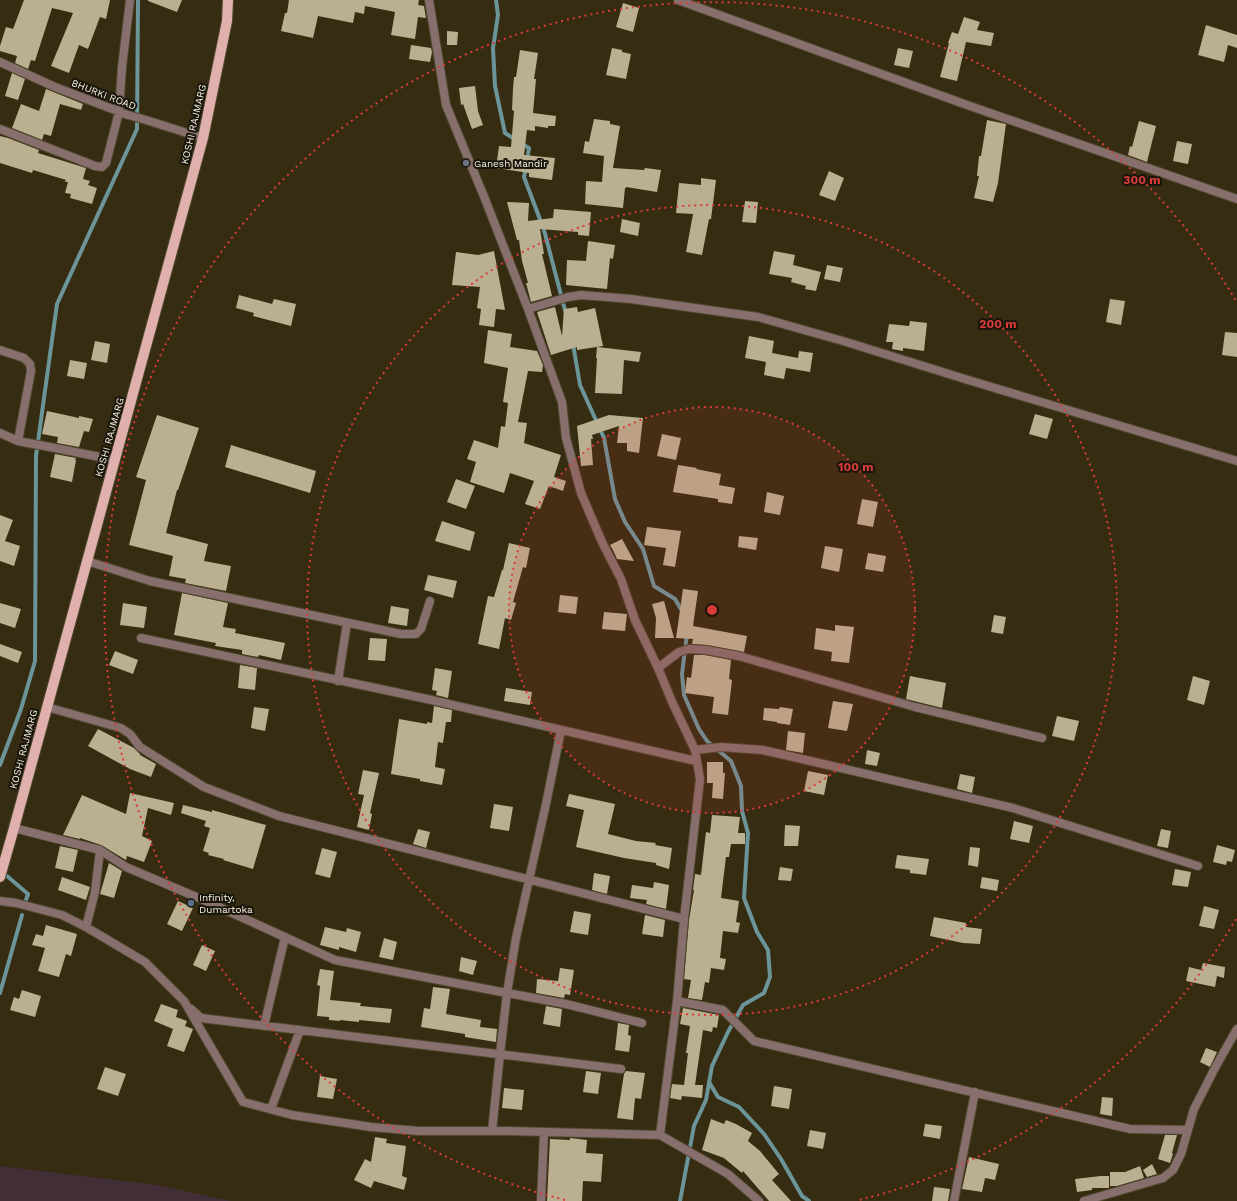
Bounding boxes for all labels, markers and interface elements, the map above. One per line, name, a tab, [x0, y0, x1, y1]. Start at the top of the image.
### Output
street label: BHURKI ROAD	[70, 77, 138, 112]
street label: KOSHI RAJMARG	[179, 83, 208, 165]
marker: Ganesh Mandir	[461, 158, 471, 168]
place label: Ganesh Mandir	[474, 158, 547, 169]
text: 300 m	[1123, 173, 1161, 187]
text: 200 m	[979, 317, 1017, 331]
street label: KOSHI RAJMARG	[93, 396, 126, 478]
text: 100 m	[838, 460, 874, 474]
centre of rings	[705, 603, 719, 617]
street label: KOSHI RAJMARG	[8, 708, 39, 790]
place label: Infinity, Dumartoka	[199, 892, 253, 915]
marker: Infinity, Dumartoka	[186, 898, 196, 908]

